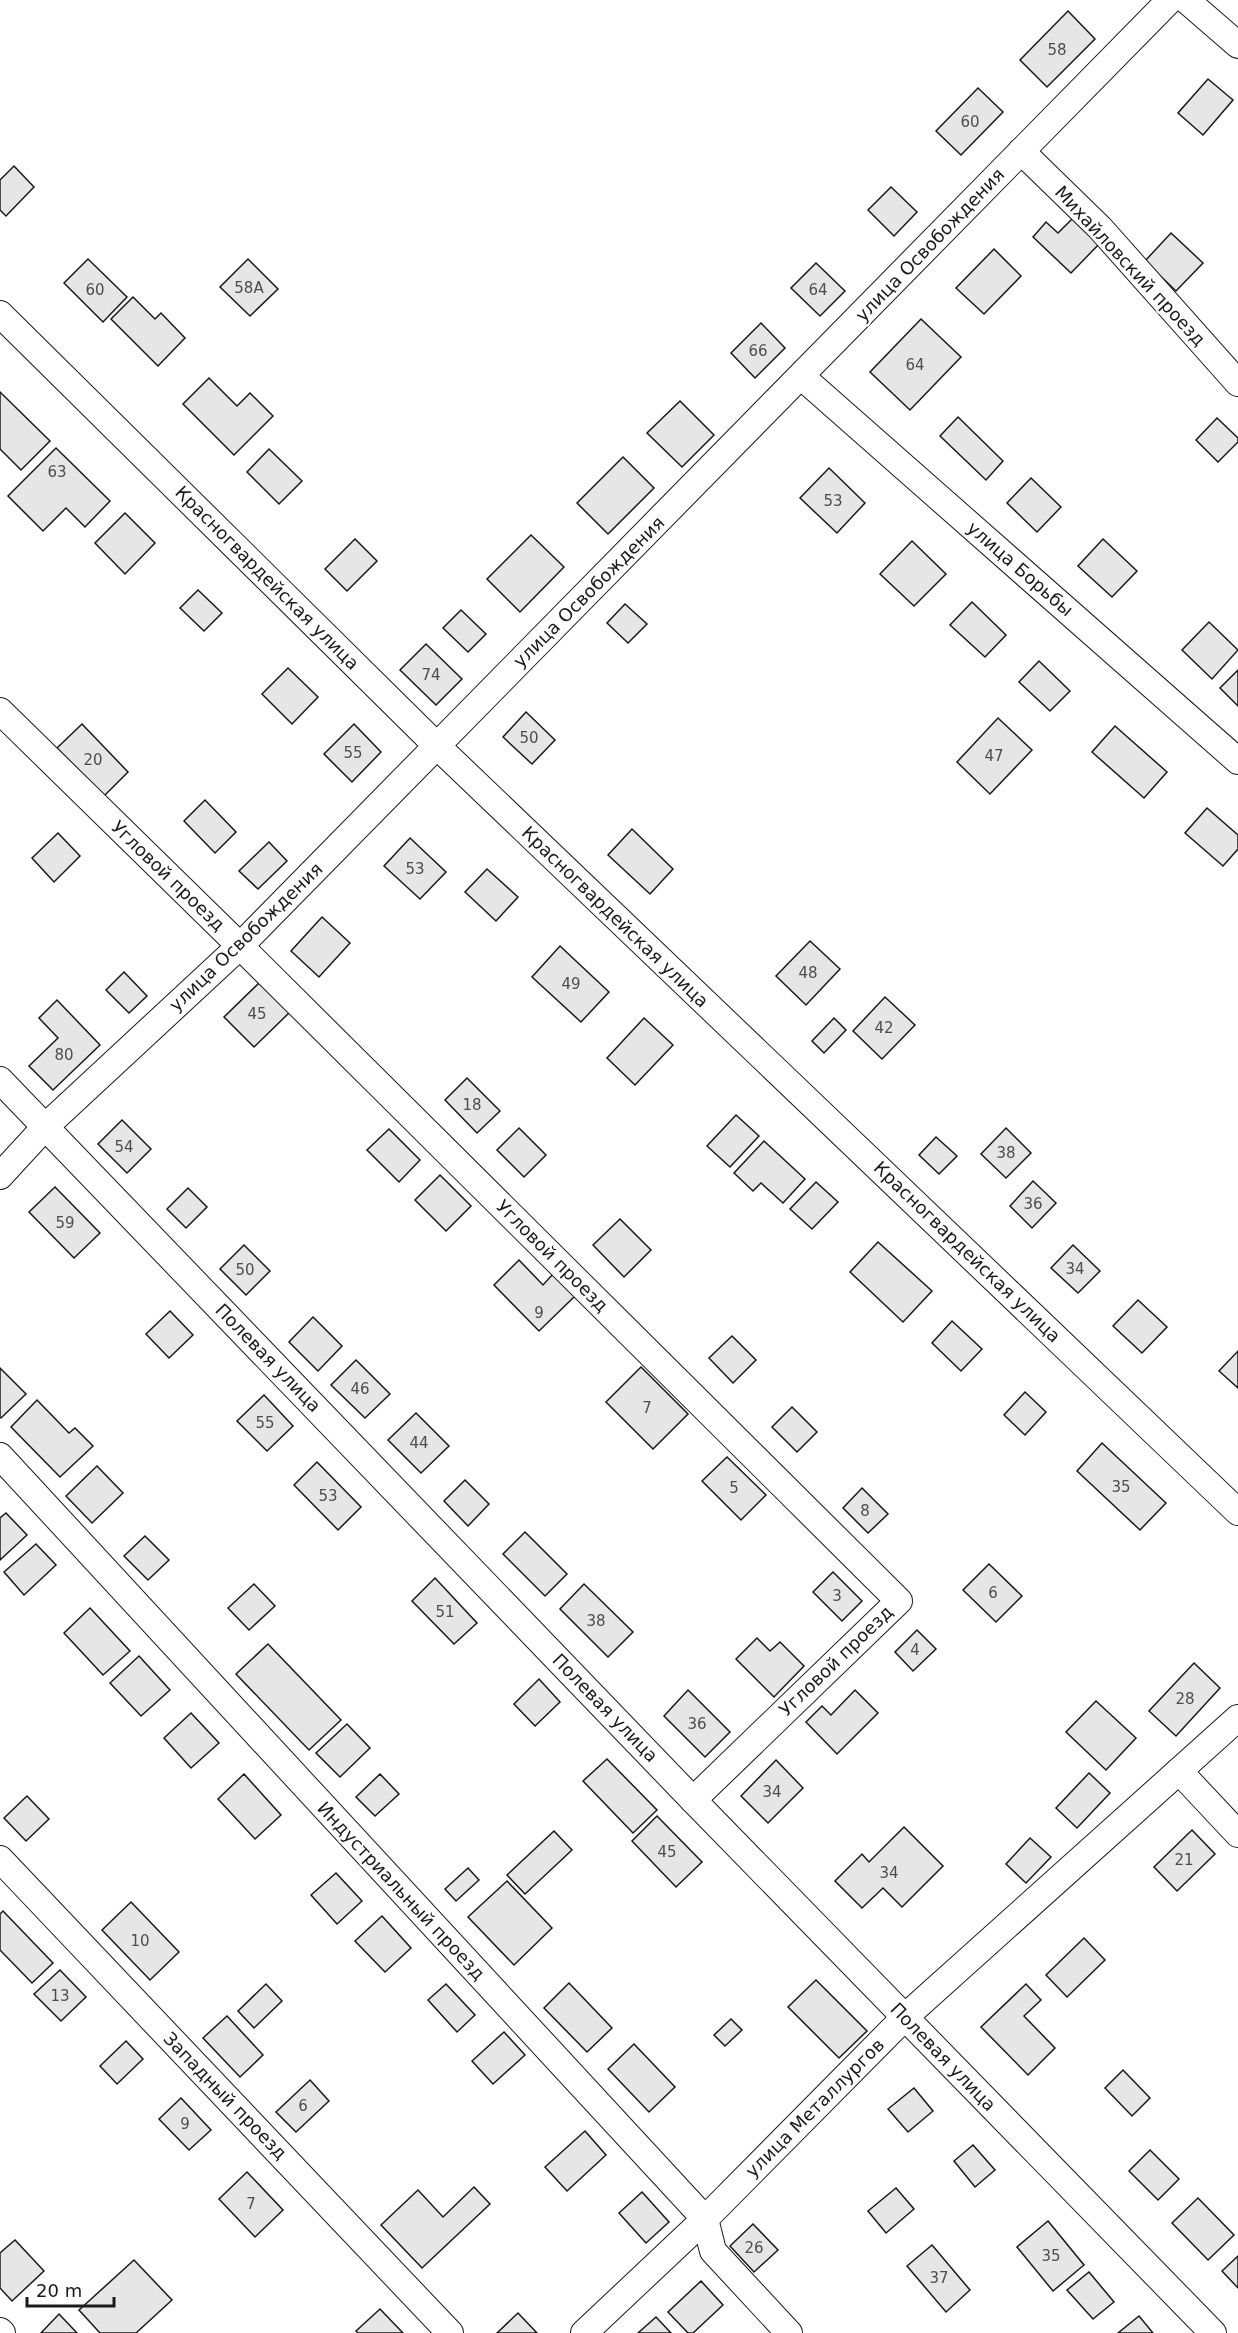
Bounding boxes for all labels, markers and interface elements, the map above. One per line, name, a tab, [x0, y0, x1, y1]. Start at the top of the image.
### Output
house number: 58	[1047, 41, 1067, 59]
house number: 60	[960, 113, 980, 131]
street label: улица Освобождения	[851, 164, 1008, 326]
street label: Михайловский проезд	[1051, 181, 1210, 350]
house number: 58А	[234, 279, 264, 297]
house number: 60	[85, 281, 105, 299]
house number: 64	[808, 281, 828, 299]
house number: 66	[748, 342, 768, 360]
house number: 64	[905, 356, 925, 374]
house number: 63	[47, 463, 67, 481]
street label: Красногвардейская улица	[171, 481, 364, 674]
house number: 53	[823, 492, 843, 510]
street label: улица Освобождения	[509, 512, 668, 671]
street label: улица Борьбы	[963, 517, 1078, 620]
house number: 74	[421, 666, 441, 684]
house number: 50	[519, 729, 539, 747]
house number: 55	[343, 744, 363, 762]
house number: 47	[984, 747, 1004, 765]
house number: 20	[83, 751, 103, 769]
street label: Угловой проезд	[107, 816, 229, 935]
street label: Красногвардейская улица	[518, 822, 713, 1011]
street label: улица Освобождения	[165, 858, 327, 1015]
house number: 53	[405, 860, 425, 878]
house number: 48	[798, 964, 818, 982]
house number: 49	[561, 975, 581, 993]
house number: 45	[247, 1005, 267, 1023]
house number: 42	[874, 1019, 894, 1037]
house number: 80	[54, 1046, 74, 1064]
house number: 18	[462, 1096, 482, 1114]
house number: 54	[114, 1138, 134, 1156]
house number: 38	[996, 1144, 1016, 1162]
street label: Красногвардейская улица	[870, 1157, 1065, 1346]
street label: Угловой проезд	[492, 1195, 613, 1316]
house number: 36	[1023, 1195, 1043, 1213]
house number: 59	[55, 1214, 75, 1232]
house number: 34	[1065, 1260, 1085, 1278]
house number: 50	[235, 1261, 255, 1279]
street label: Полевая улица	[211, 1299, 325, 1416]
house number: 9	[534, 1304, 544, 1322]
house number: 46	[350, 1380, 370, 1398]
house number: 7	[642, 1399, 652, 1417]
house number: 55	[255, 1414, 275, 1432]
house number: 44	[409, 1434, 429, 1452]
house number: 35	[1111, 1478, 1131, 1496]
house number: 5	[729, 1479, 739, 1497]
house number: 53	[318, 1487, 338, 1505]
house number: 8	[860, 1502, 870, 1520]
house number: 6	[988, 1584, 998, 1602]
house number: 3	[832, 1587, 842, 1605]
street label: Угловой проезд	[775, 1601, 897, 1720]
house number: 51	[435, 1603, 455, 1621]
house number: 38	[586, 1612, 606, 1630]
house number: 4	[910, 1641, 920, 1659]
street label: Полевая улица	[548, 1649, 662, 1766]
house number: 28	[1175, 1690, 1195, 1708]
house number: 36	[687, 1715, 707, 1733]
house number: 34	[762, 1783, 782, 1801]
street label: Индустриальный проезд	[313, 1797, 489, 1984]
house number: 45	[657, 1843, 677, 1861]
house number: 21	[1174, 1851, 1194, 1869]
house number: 34	[879, 1864, 899, 1882]
house number: 10	[130, 1932, 150, 1950]
house number: 13	[50, 1987, 70, 2005]
street label: Полевая улица	[886, 1998, 1000, 2115]
street label: Западный проезд	[159, 2028, 291, 2164]
street label: улица Металлургов	[741, 2034, 888, 2181]
house number: 6	[298, 2097, 308, 2115]
house number: 9	[180, 2115, 190, 2133]
house number: 7	[246, 2195, 256, 2213]
house number: 26	[744, 2239, 764, 2257]
house number: 35	[1041, 2247, 1061, 2265]
house number: 37	[929, 2269, 949, 2287]
scale bar	[27, 2270, 114, 2308]
text: 20 m	[36, 2280, 82, 2301]

